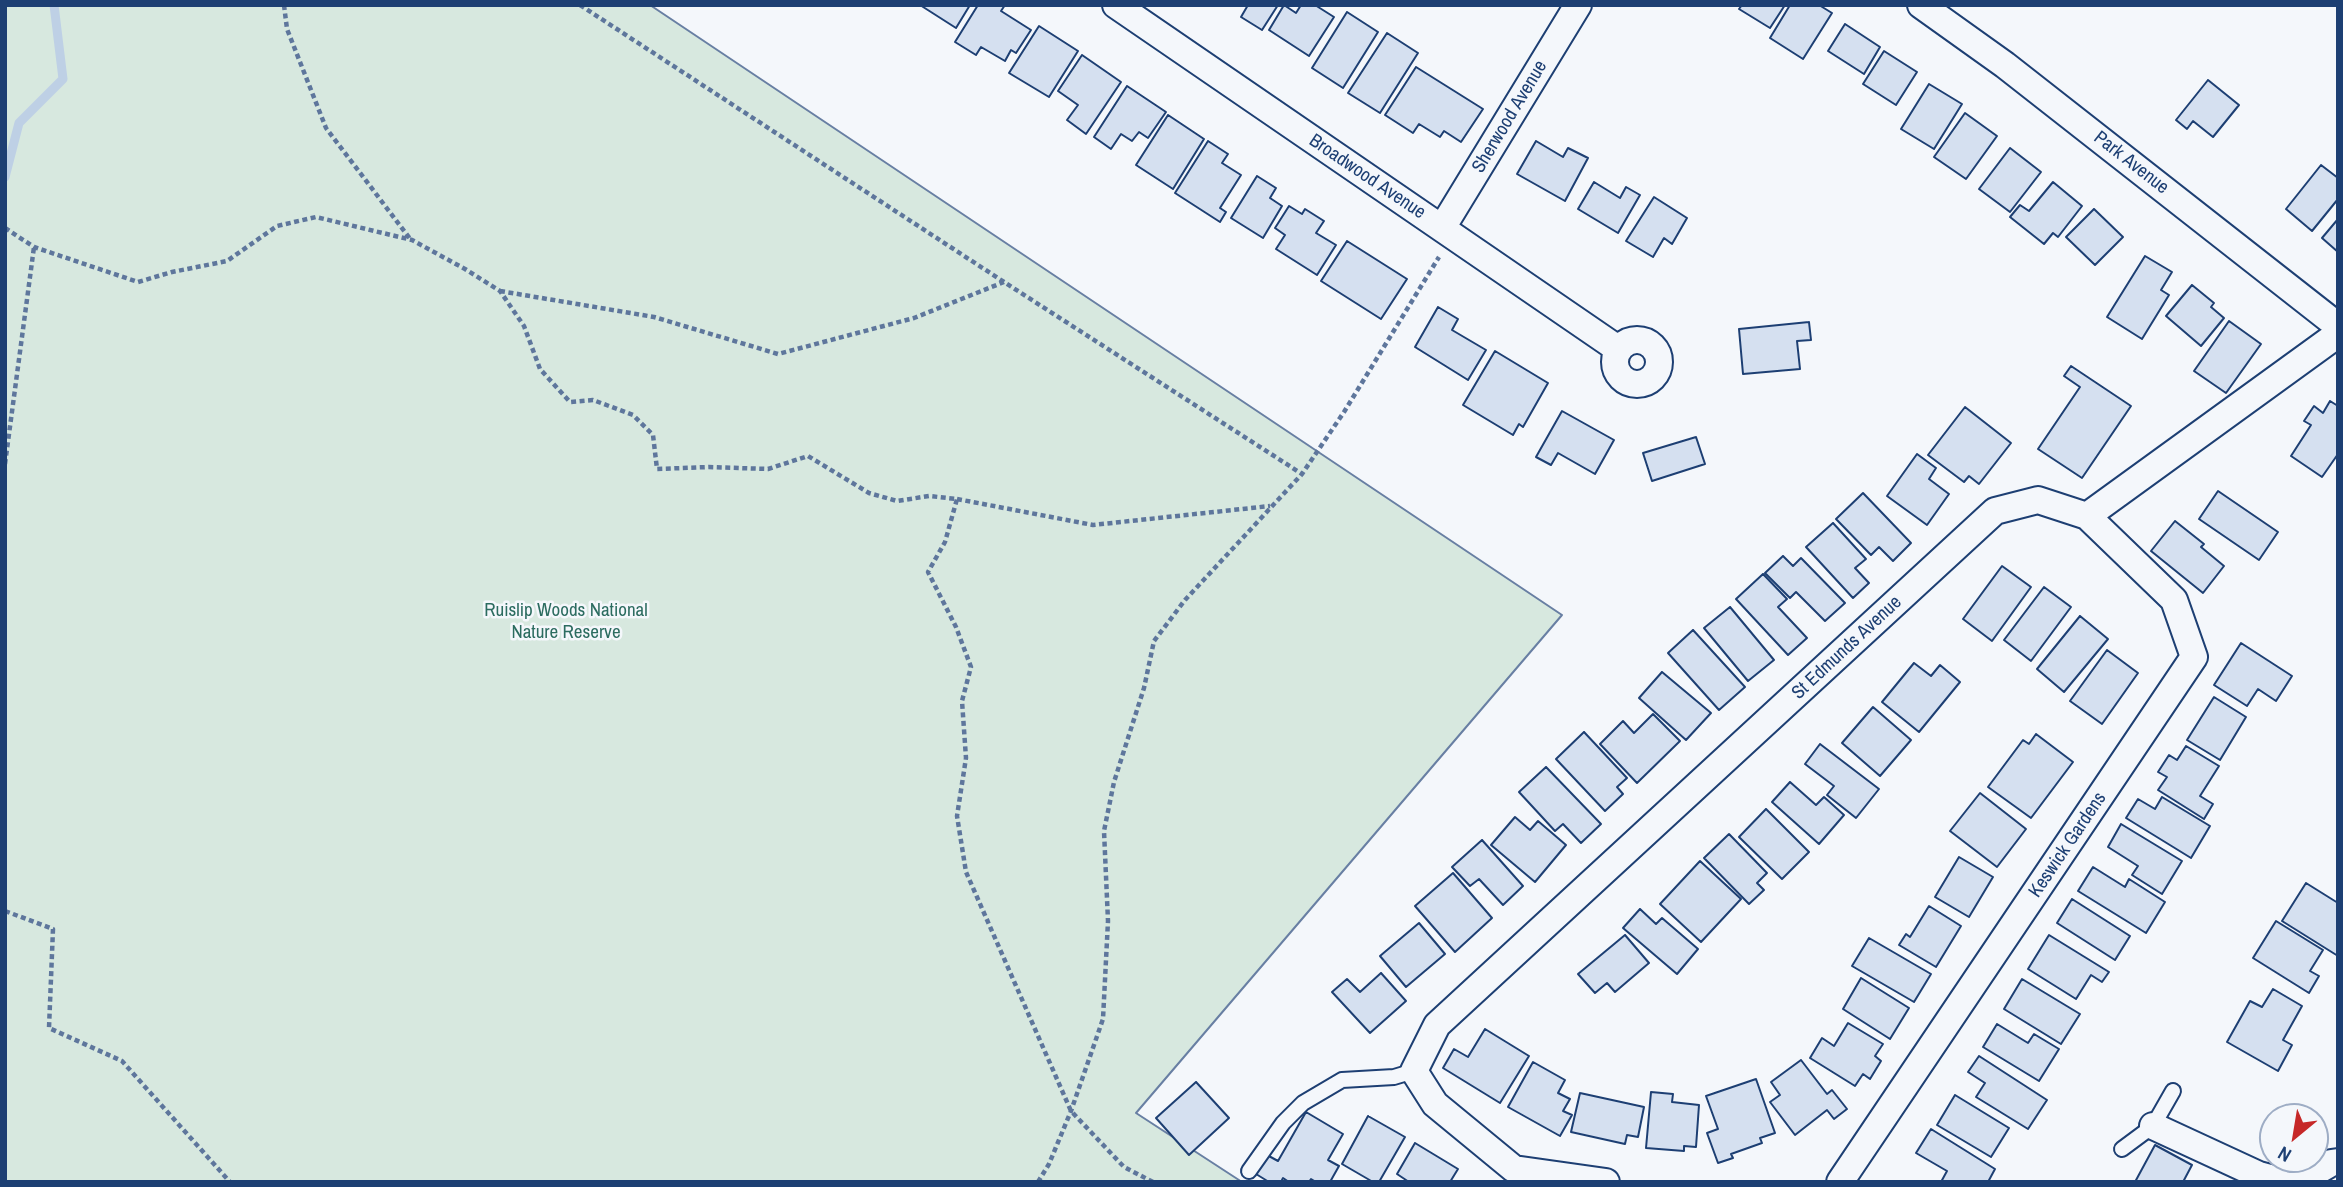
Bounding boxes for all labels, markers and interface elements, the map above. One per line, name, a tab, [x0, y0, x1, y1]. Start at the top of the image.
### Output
street label: Sherwood Avenue	[1468, 57, 1552, 177]
street label: Park Avenue	[2089, 127, 2173, 199]
street label: Broadwood Avenue	[1304, 130, 1430, 224]
street label: St Edmunds Avenue	[1787, 591, 1907, 705]
park label: Ruislip Woods National Nature Reserve	[484, 600, 648, 644]
street label: Keswick Gardens	[2024, 788, 2112, 902]
north arrow	[2259, 1103, 2329, 1173]
text: N	[2273, 1140, 2296, 1169]

